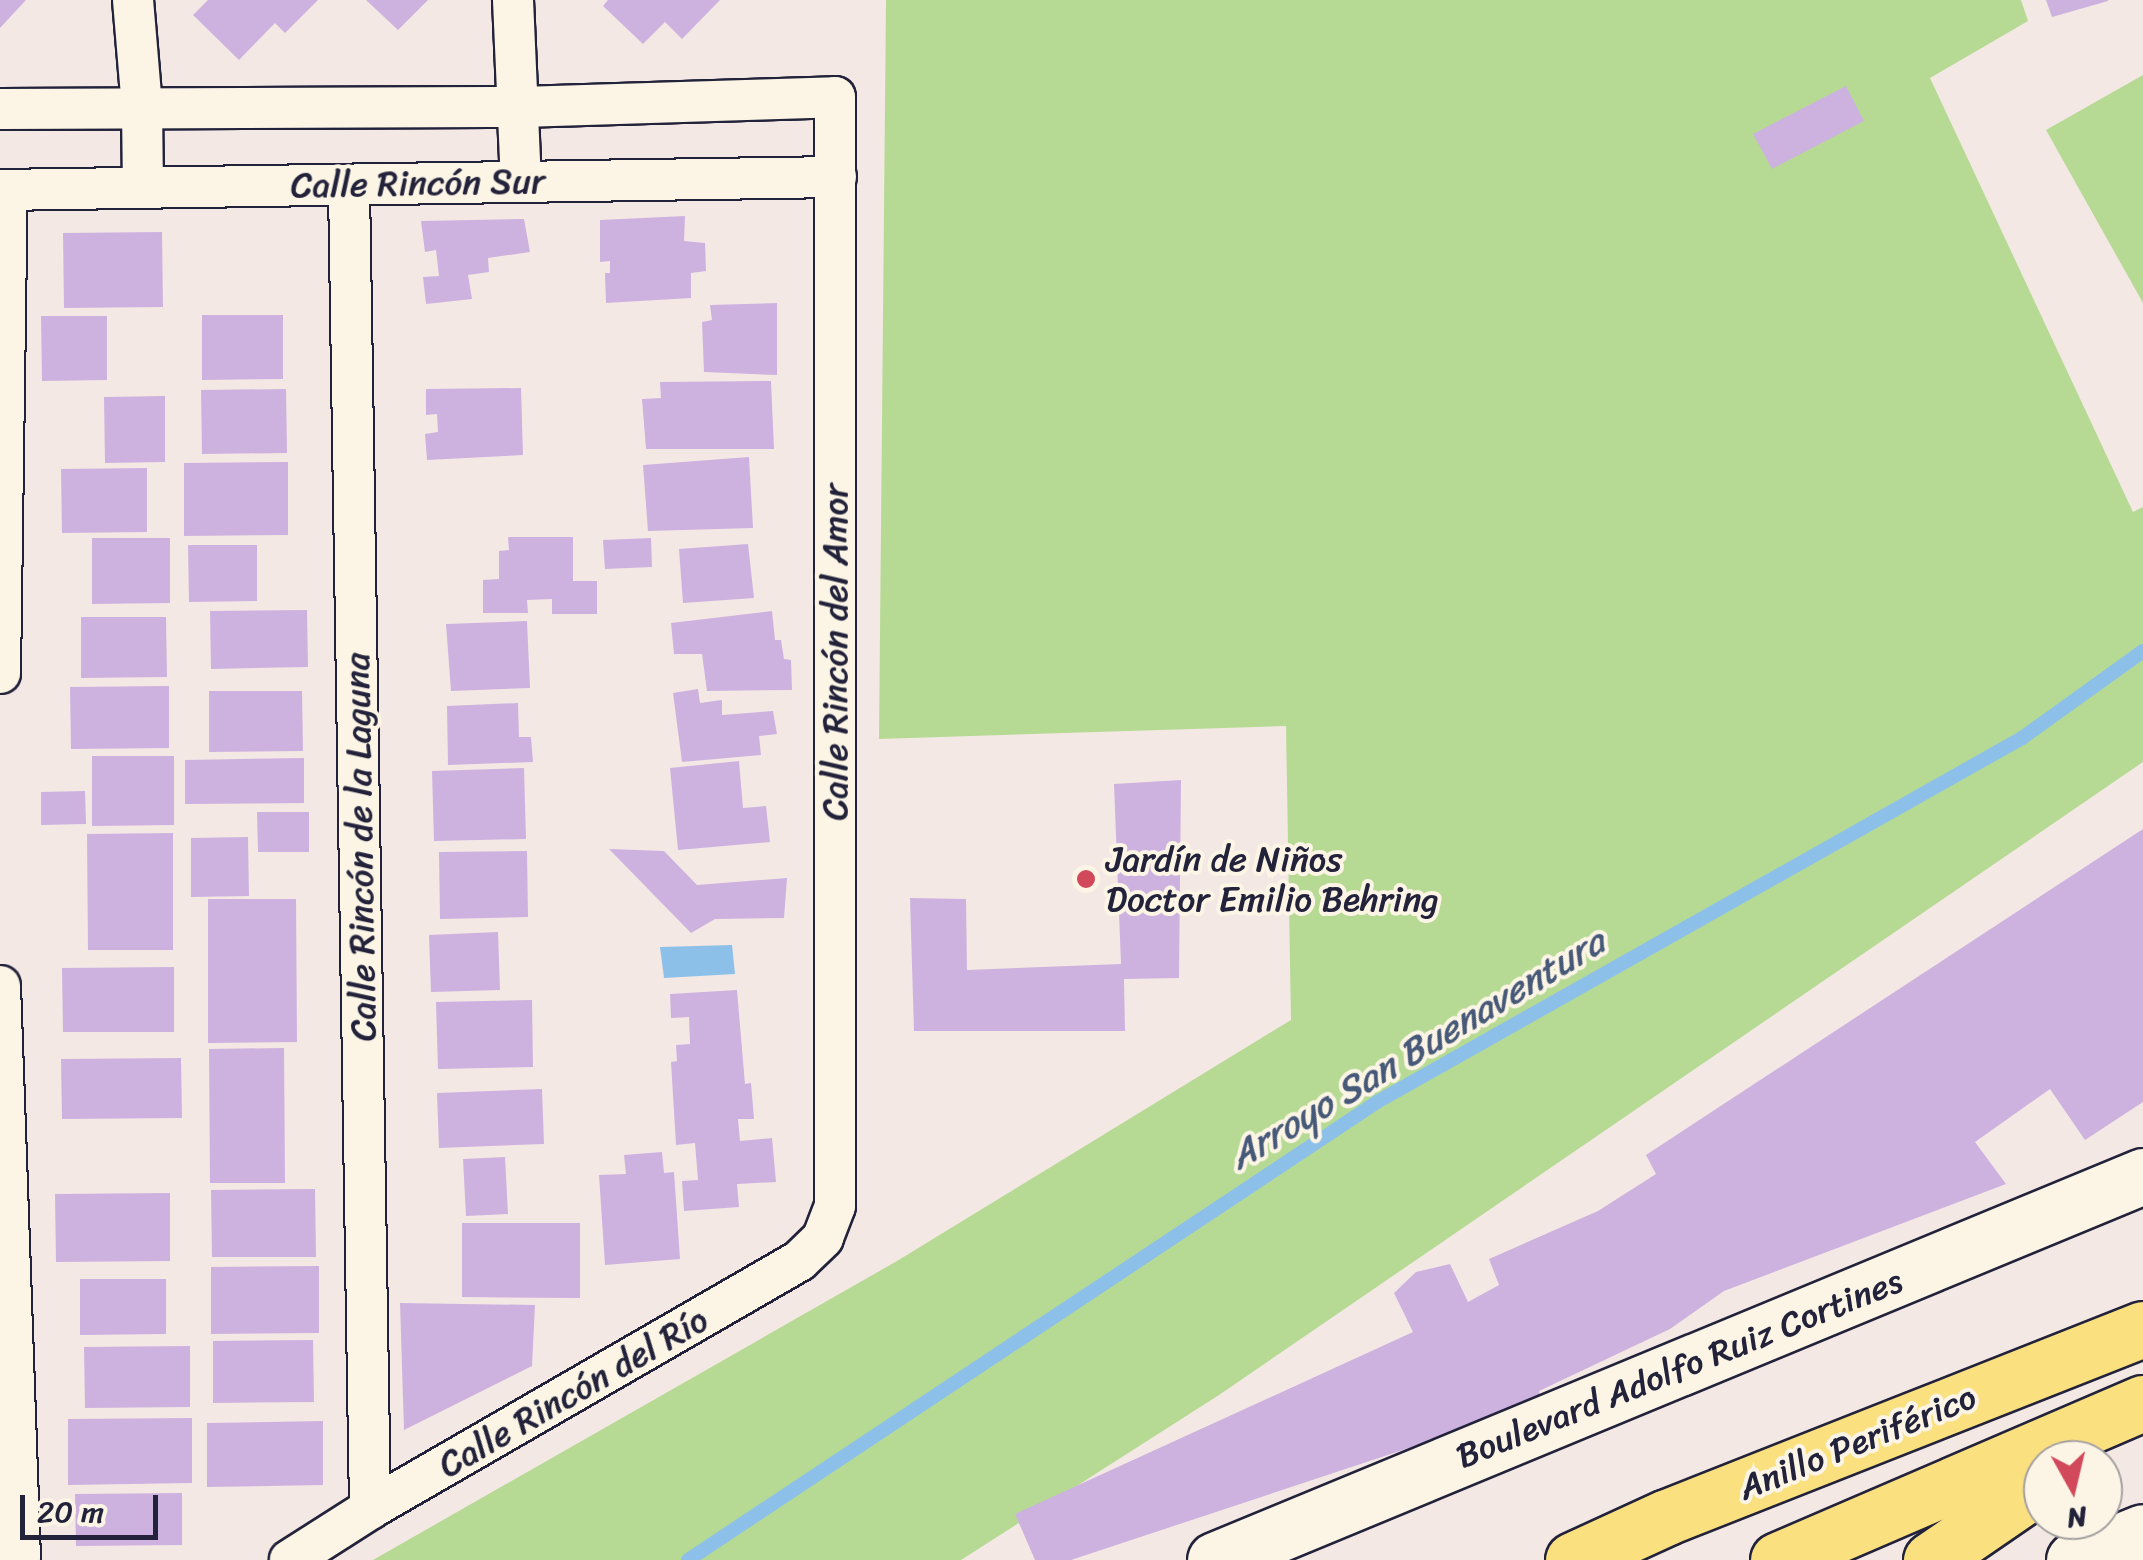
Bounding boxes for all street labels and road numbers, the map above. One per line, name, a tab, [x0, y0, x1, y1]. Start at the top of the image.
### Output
street label: Calle Rincón Sur	[290, 160, 546, 206]
street label: Calle Rincón del Amor	[814, 483, 856, 821]
street label: Calle Rincón de la Laguna	[336, 652, 384, 1042]
street label: Boulevard Adolfo Ruiz Cortines	[1449, 1259, 1909, 1477]
street label: Calle Rincón del Río	[431, 1298, 715, 1486]
street label: Anillo Periférico	[1731, 1375, 1983, 1509]

